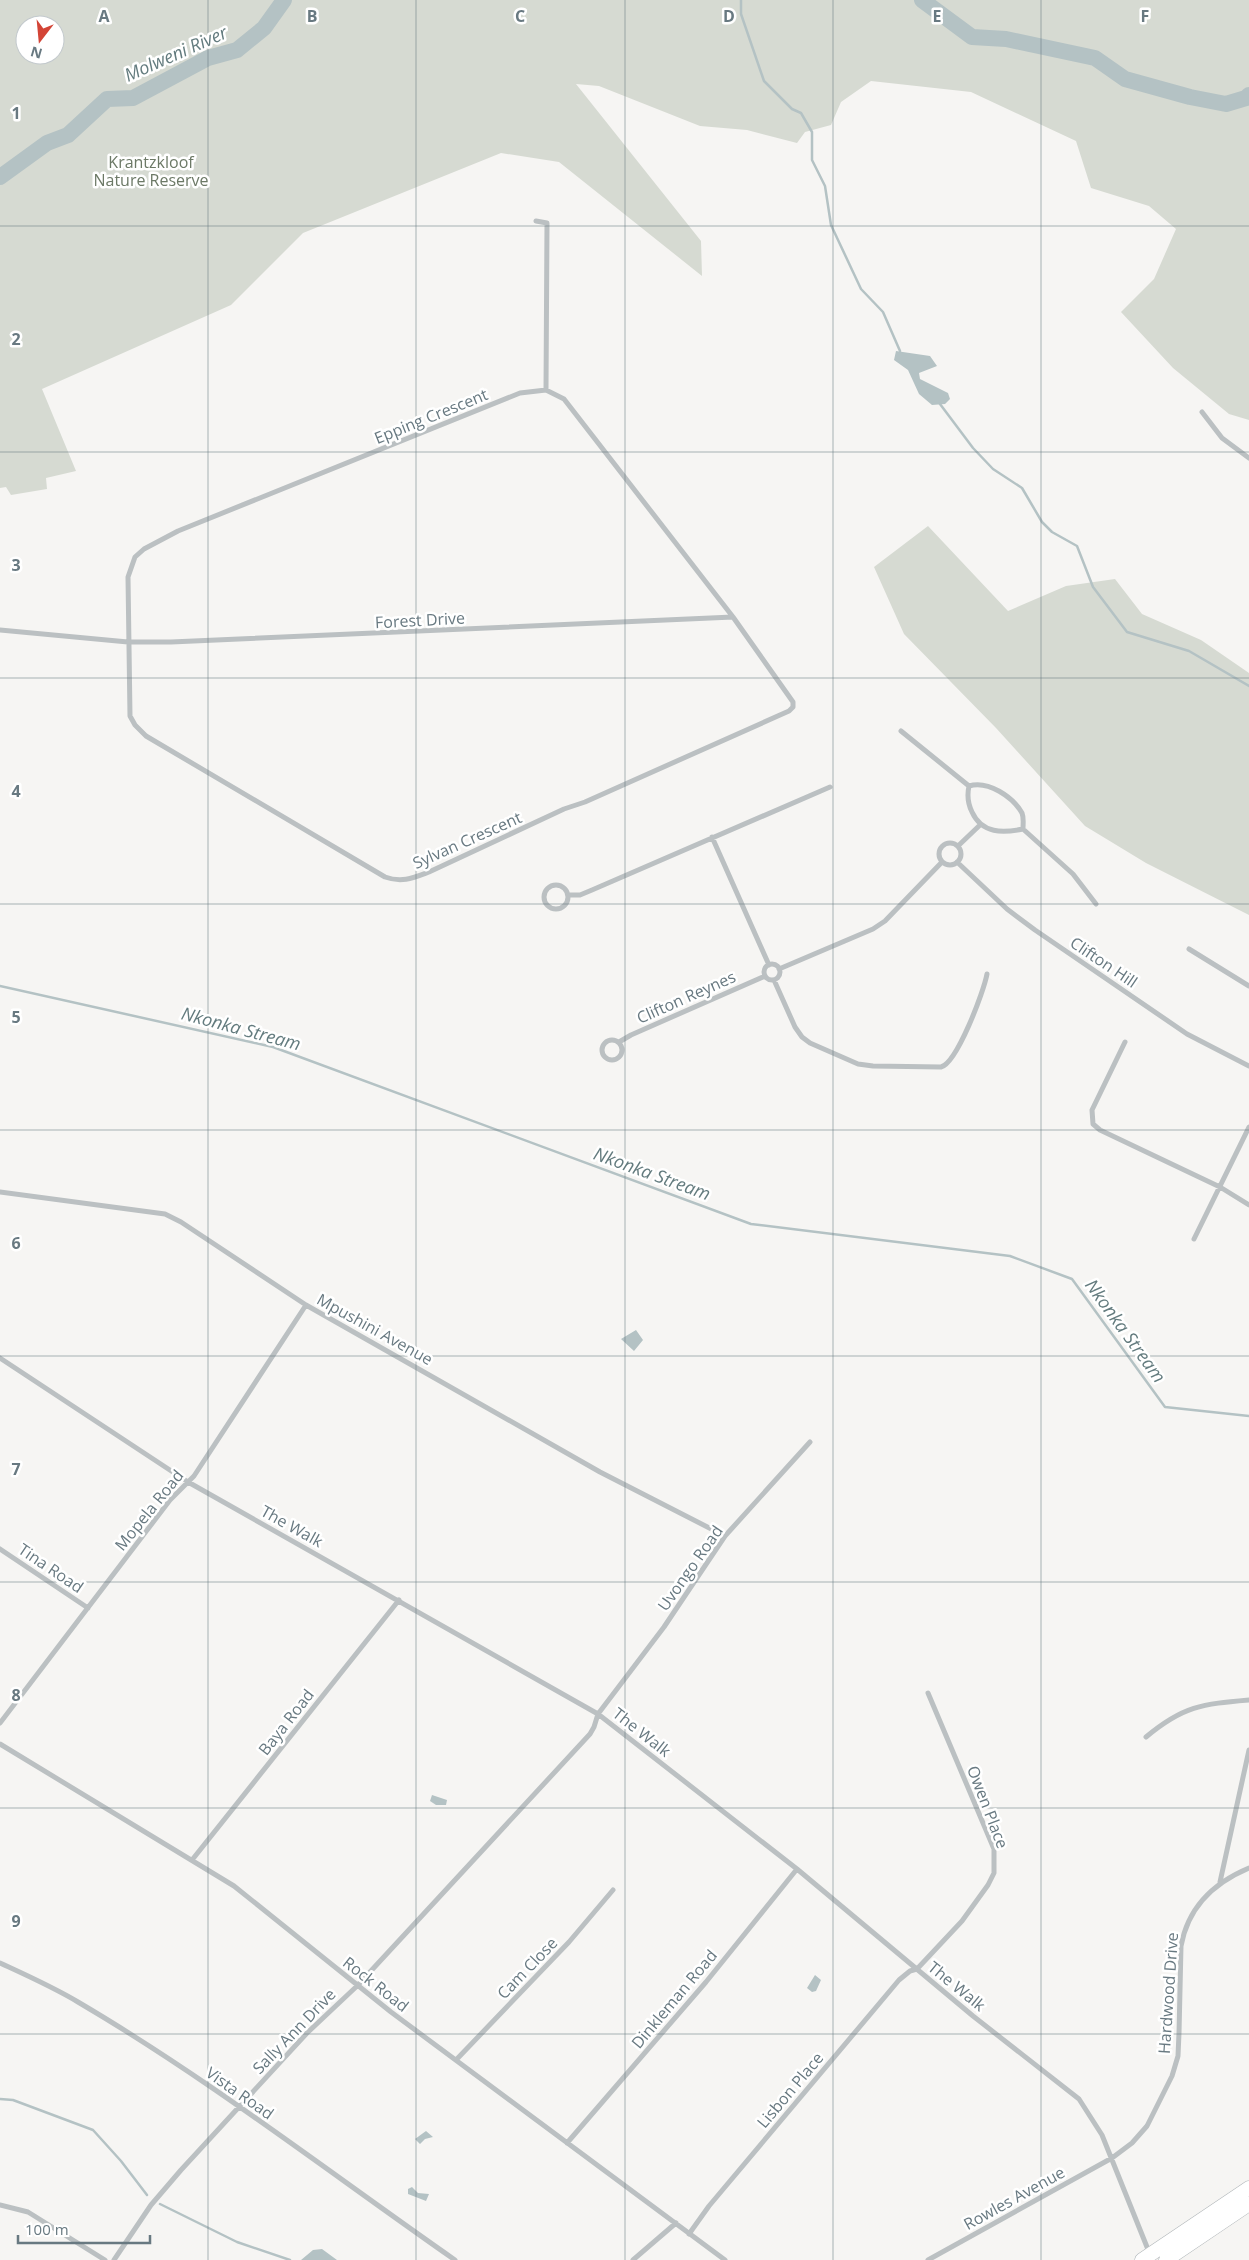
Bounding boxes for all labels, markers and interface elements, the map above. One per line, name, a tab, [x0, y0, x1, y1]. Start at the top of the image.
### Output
text: A	[98, 5, 110, 27]
text: B	[307, 5, 317, 27]
text: C	[515, 5, 525, 27]
text: D	[723, 5, 735, 27]
text: E	[933, 5, 942, 27]
text: F	[1141, 5, 1149, 27]
north arrow	[15, 15, 65, 65]
water label: Molweni River	[120, 19, 232, 86]
text: N	[28, 42, 44, 64]
text: 1	[11, 102, 21, 124]
park label: Krantzkloof Nature Reserve	[93, 151, 209, 191]
text: 2	[11, 328, 21, 350]
street label: Epping Crescent	[371, 383, 491, 449]
text: 3	[11, 554, 21, 576]
street label: Forest Drive	[374, 607, 466, 633]
text: 4	[11, 780, 21, 802]
street label: Sylvan Crescent	[409, 806, 525, 874]
street label: Clifton Hill	[1066, 931, 1142, 993]
street label: Clifton Reynes	[633, 965, 739, 1029]
water label: Nkonka Stream	[179, 1001, 304, 1055]
text: 5	[11, 1006, 21, 1028]
water label: Nkonka Stream	[591, 1141, 714, 1205]
text: 6	[11, 1232, 21, 1254]
water label: Nkonka Stream	[1080, 1274, 1172, 1387]
street label: Mpushini Avenue	[313, 1288, 437, 1370]
text: 7	[11, 1458, 21, 1480]
street label: Mopela Road	[110, 1465, 188, 1555]
street label: The Walk	[257, 1500, 328, 1552]
street label: Uvongo Road	[652, 1521, 728, 1615]
street label: Tina Road	[14, 1538, 88, 1598]
text: 8	[11, 1684, 21, 1706]
street label: Baya Road	[253, 1684, 319, 1760]
street label: The Walk	[608, 1702, 676, 1762]
street label: Owen Place	[962, 1762, 1014, 1852]
text: 9	[11, 1910, 21, 1932]
street label: Hardwood Drive	[1153, 1931, 1183, 2055]
street label: Cam Close	[492, 1932, 562, 2004]
street label: Dinkleman Road	[626, 1945, 722, 2053]
street label: Rock Road	[339, 1951, 413, 2017]
street label: The Walk	[924, 1956, 991, 2016]
street label: Sally Ann Drive	[248, 1983, 340, 2079]
street label: Lisbon Place	[752, 2047, 828, 2133]
street label: Vista Road	[202, 2062, 278, 2124]
street label: Rowles Avenue	[960, 2161, 1069, 2235]
scale bar	[18, 2212, 150, 2244]
text: 100 m	[25, 2219, 69, 2239]

